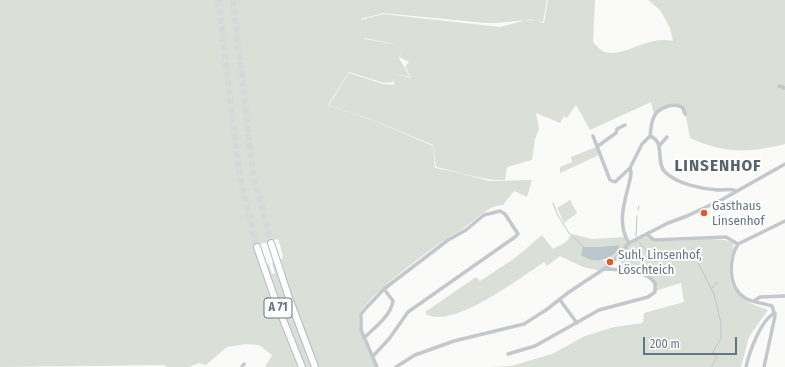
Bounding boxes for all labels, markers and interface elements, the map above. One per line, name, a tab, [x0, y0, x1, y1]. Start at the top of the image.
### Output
district label: LINSENHOF	[674, 156, 762, 176]
place label: Gasthaus Linsenhof	[712, 198, 764, 229]
marker: Gasthaus Linsenhof	[699, 208, 709, 218]
place label: Suhl, Linsenhof, Löschteich	[618, 247, 702, 278]
marker: Suhl, Linsenhof, Löschteich	[605, 257, 615, 267]
road number: A 71	[264, 298, 292, 318]
scale bar	[645, 329, 739, 355]
text: 200 m	[650, 337, 680, 351]

